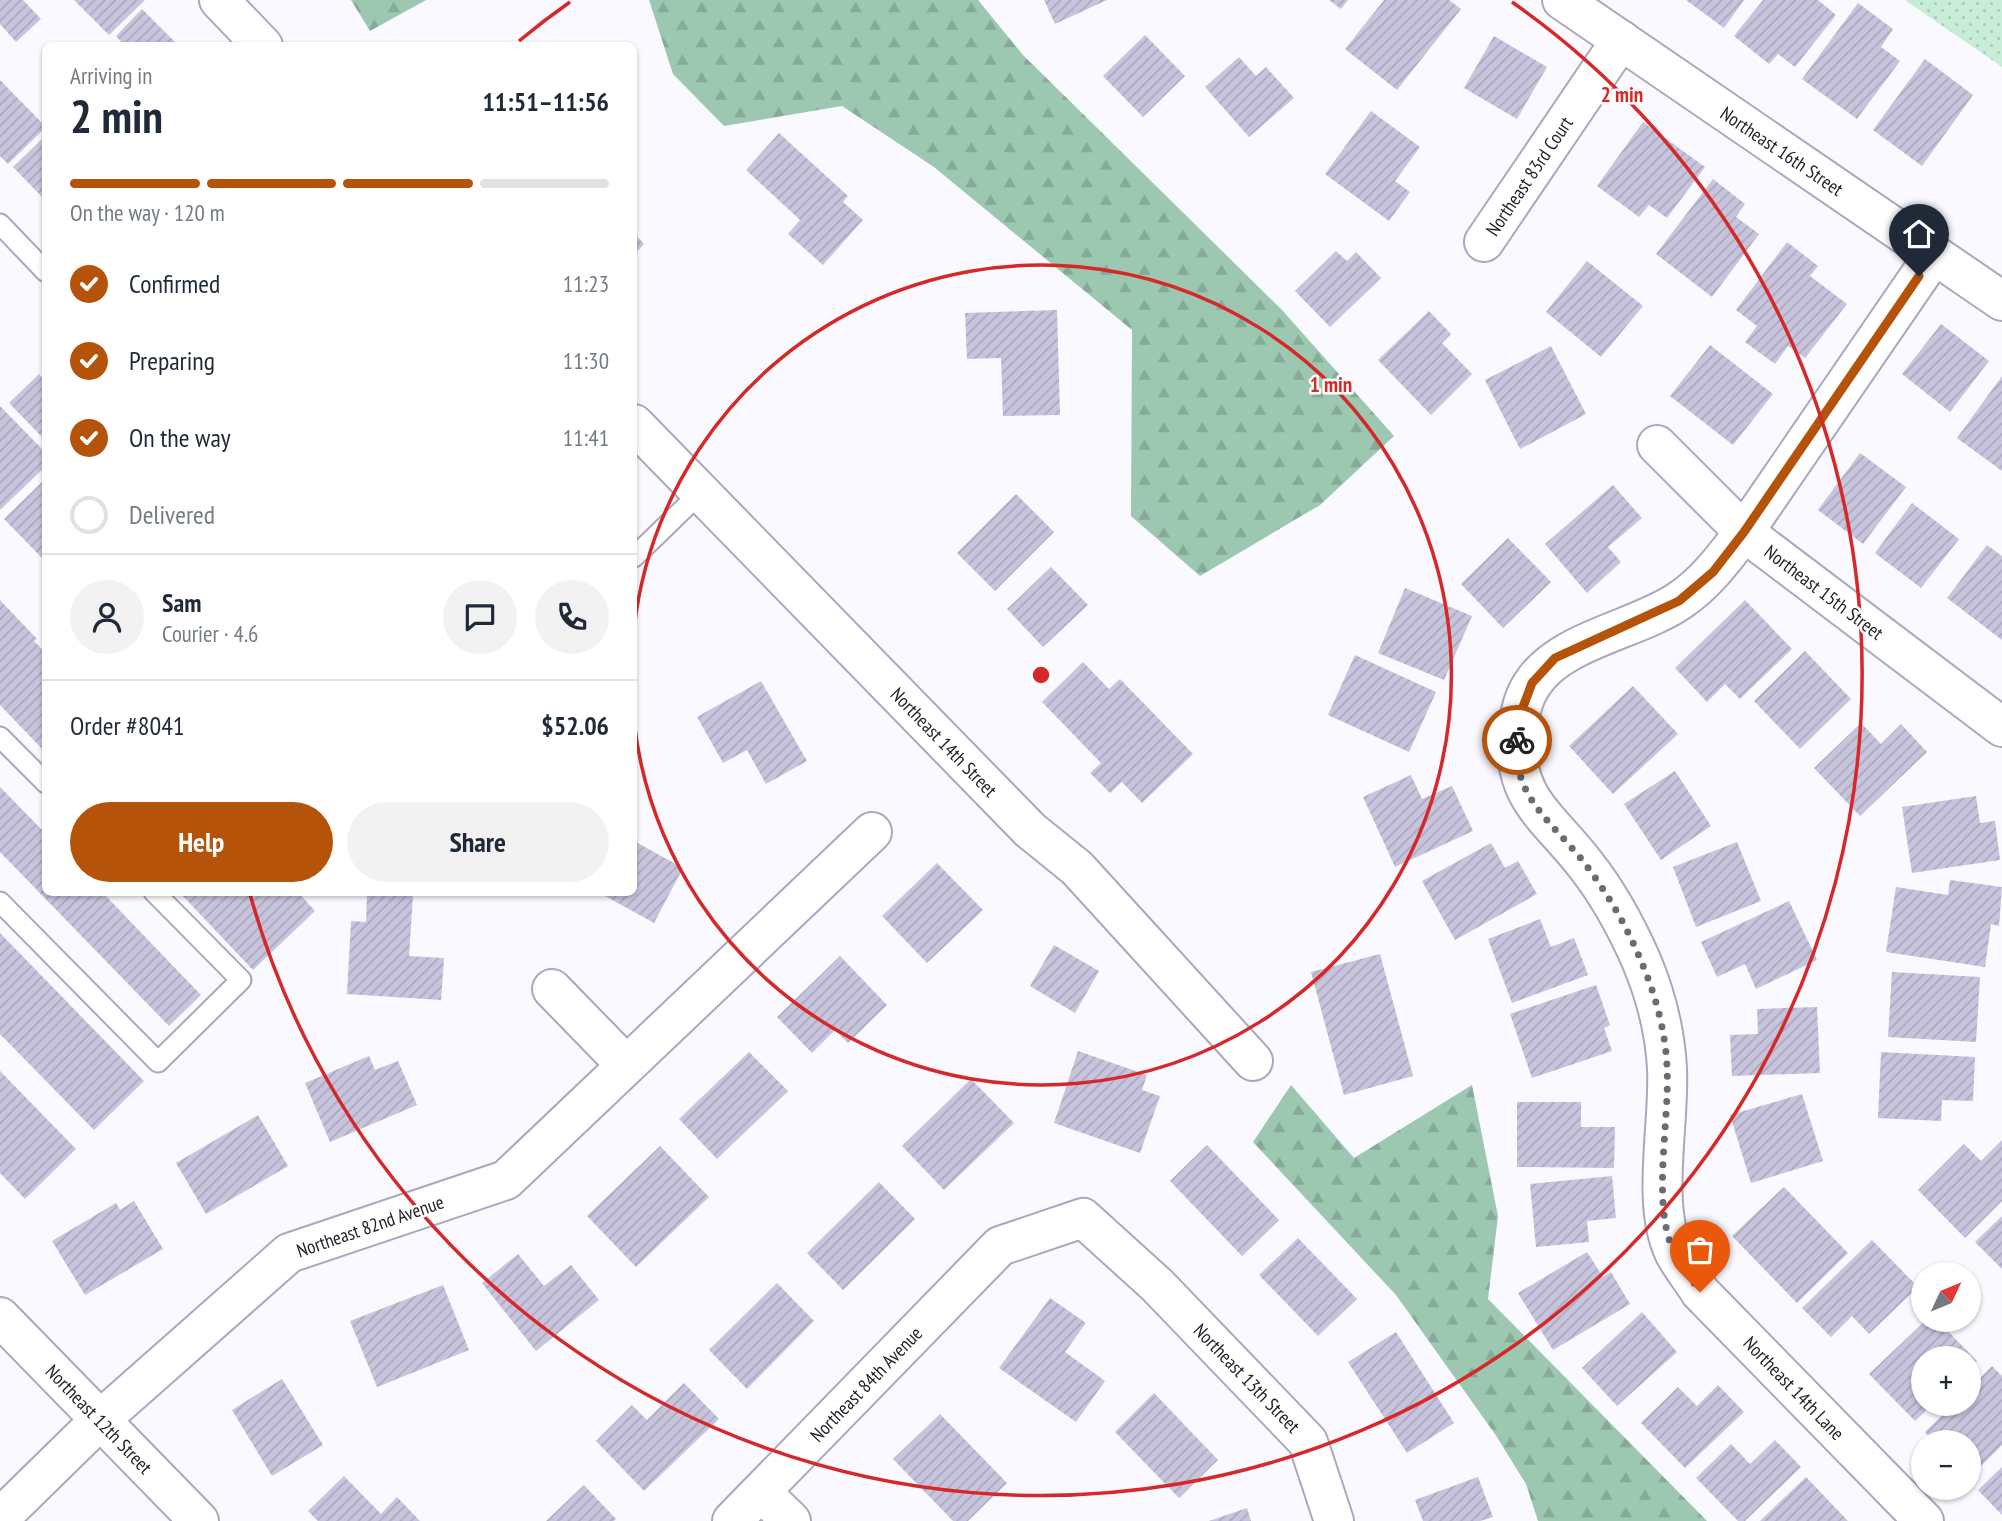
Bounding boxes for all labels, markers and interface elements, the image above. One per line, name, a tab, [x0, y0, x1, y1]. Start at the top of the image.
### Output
text: Arriving in	[70, 61, 152, 90]
text: 2 min	[1601, 81, 1643, 108]
text: 11:51–11:56	[482, 85, 609, 118]
text: 2 min	[70, 86, 163, 146]
street label: Northeast 16th Street	[1716, 101, 1849, 201]
street label: Northeast 83rd Court	[1480, 111, 1578, 240]
text: On the way · 120 m	[70, 198, 225, 227]
pin	[1889, 204, 1949, 276]
icon: home	[1900, 215, 1938, 253]
icon: check	[70, 265, 108, 303]
text: Confirmed	[129, 267, 220, 300]
text: 11:23	[563, 269, 609, 298]
icon: check	[70, 342, 108, 380]
text: Preparing	[129, 344, 215, 377]
text: 11:30	[563, 346, 609, 375]
text: 1 min	[1310, 371, 1352, 398]
icon: check	[70, 419, 108, 457]
text: On the way	[129, 421, 231, 454]
text: 11:41	[563, 423, 609, 452]
text: Delivered	[129, 498, 215, 531]
street label: Northeast 15th Street	[1760, 539, 1889, 645]
button: person	[70, 580, 144, 654]
button: chat	[443, 580, 517, 654]
button: phone	[535, 580, 609, 654]
text: Sam	[162, 586, 201, 619]
text: Courier · 4.6	[162, 619, 258, 648]
centre of rings	[1029, 663, 1053, 687]
street label: Northeast 14th Street	[886, 682, 1003, 802]
courier	[1482, 705, 1552, 775]
text: Order #8041	[70, 709, 185, 742]
text: $52.06	[541, 709, 609, 742]
icon: bike	[1498, 721, 1536, 759]
button: Help	[70, 802, 333, 882]
button: Share	[347, 802, 609, 882]
street label: Northeast 82nd Avenue	[293, 1190, 447, 1262]
pin	[1670, 1220, 1730, 1292]
icon: bag	[1681, 1231, 1719, 1269]
north arrow	[1911, 1262, 1981, 1332]
map controls	[1911, 1262, 1981, 1500]
street label: Northeast 13th Street	[1189, 1318, 1306, 1438]
street label: Northeast 84th Avenue	[805, 1321, 927, 1447]
street label: Northeast 14th Lane	[1739, 1331, 1850, 1445]
button: +	[1911, 1346, 1981, 1416]
street label: Northeast 12th Street	[41, 1359, 158, 1479]
button: −	[1911, 1430, 1981, 1500]

